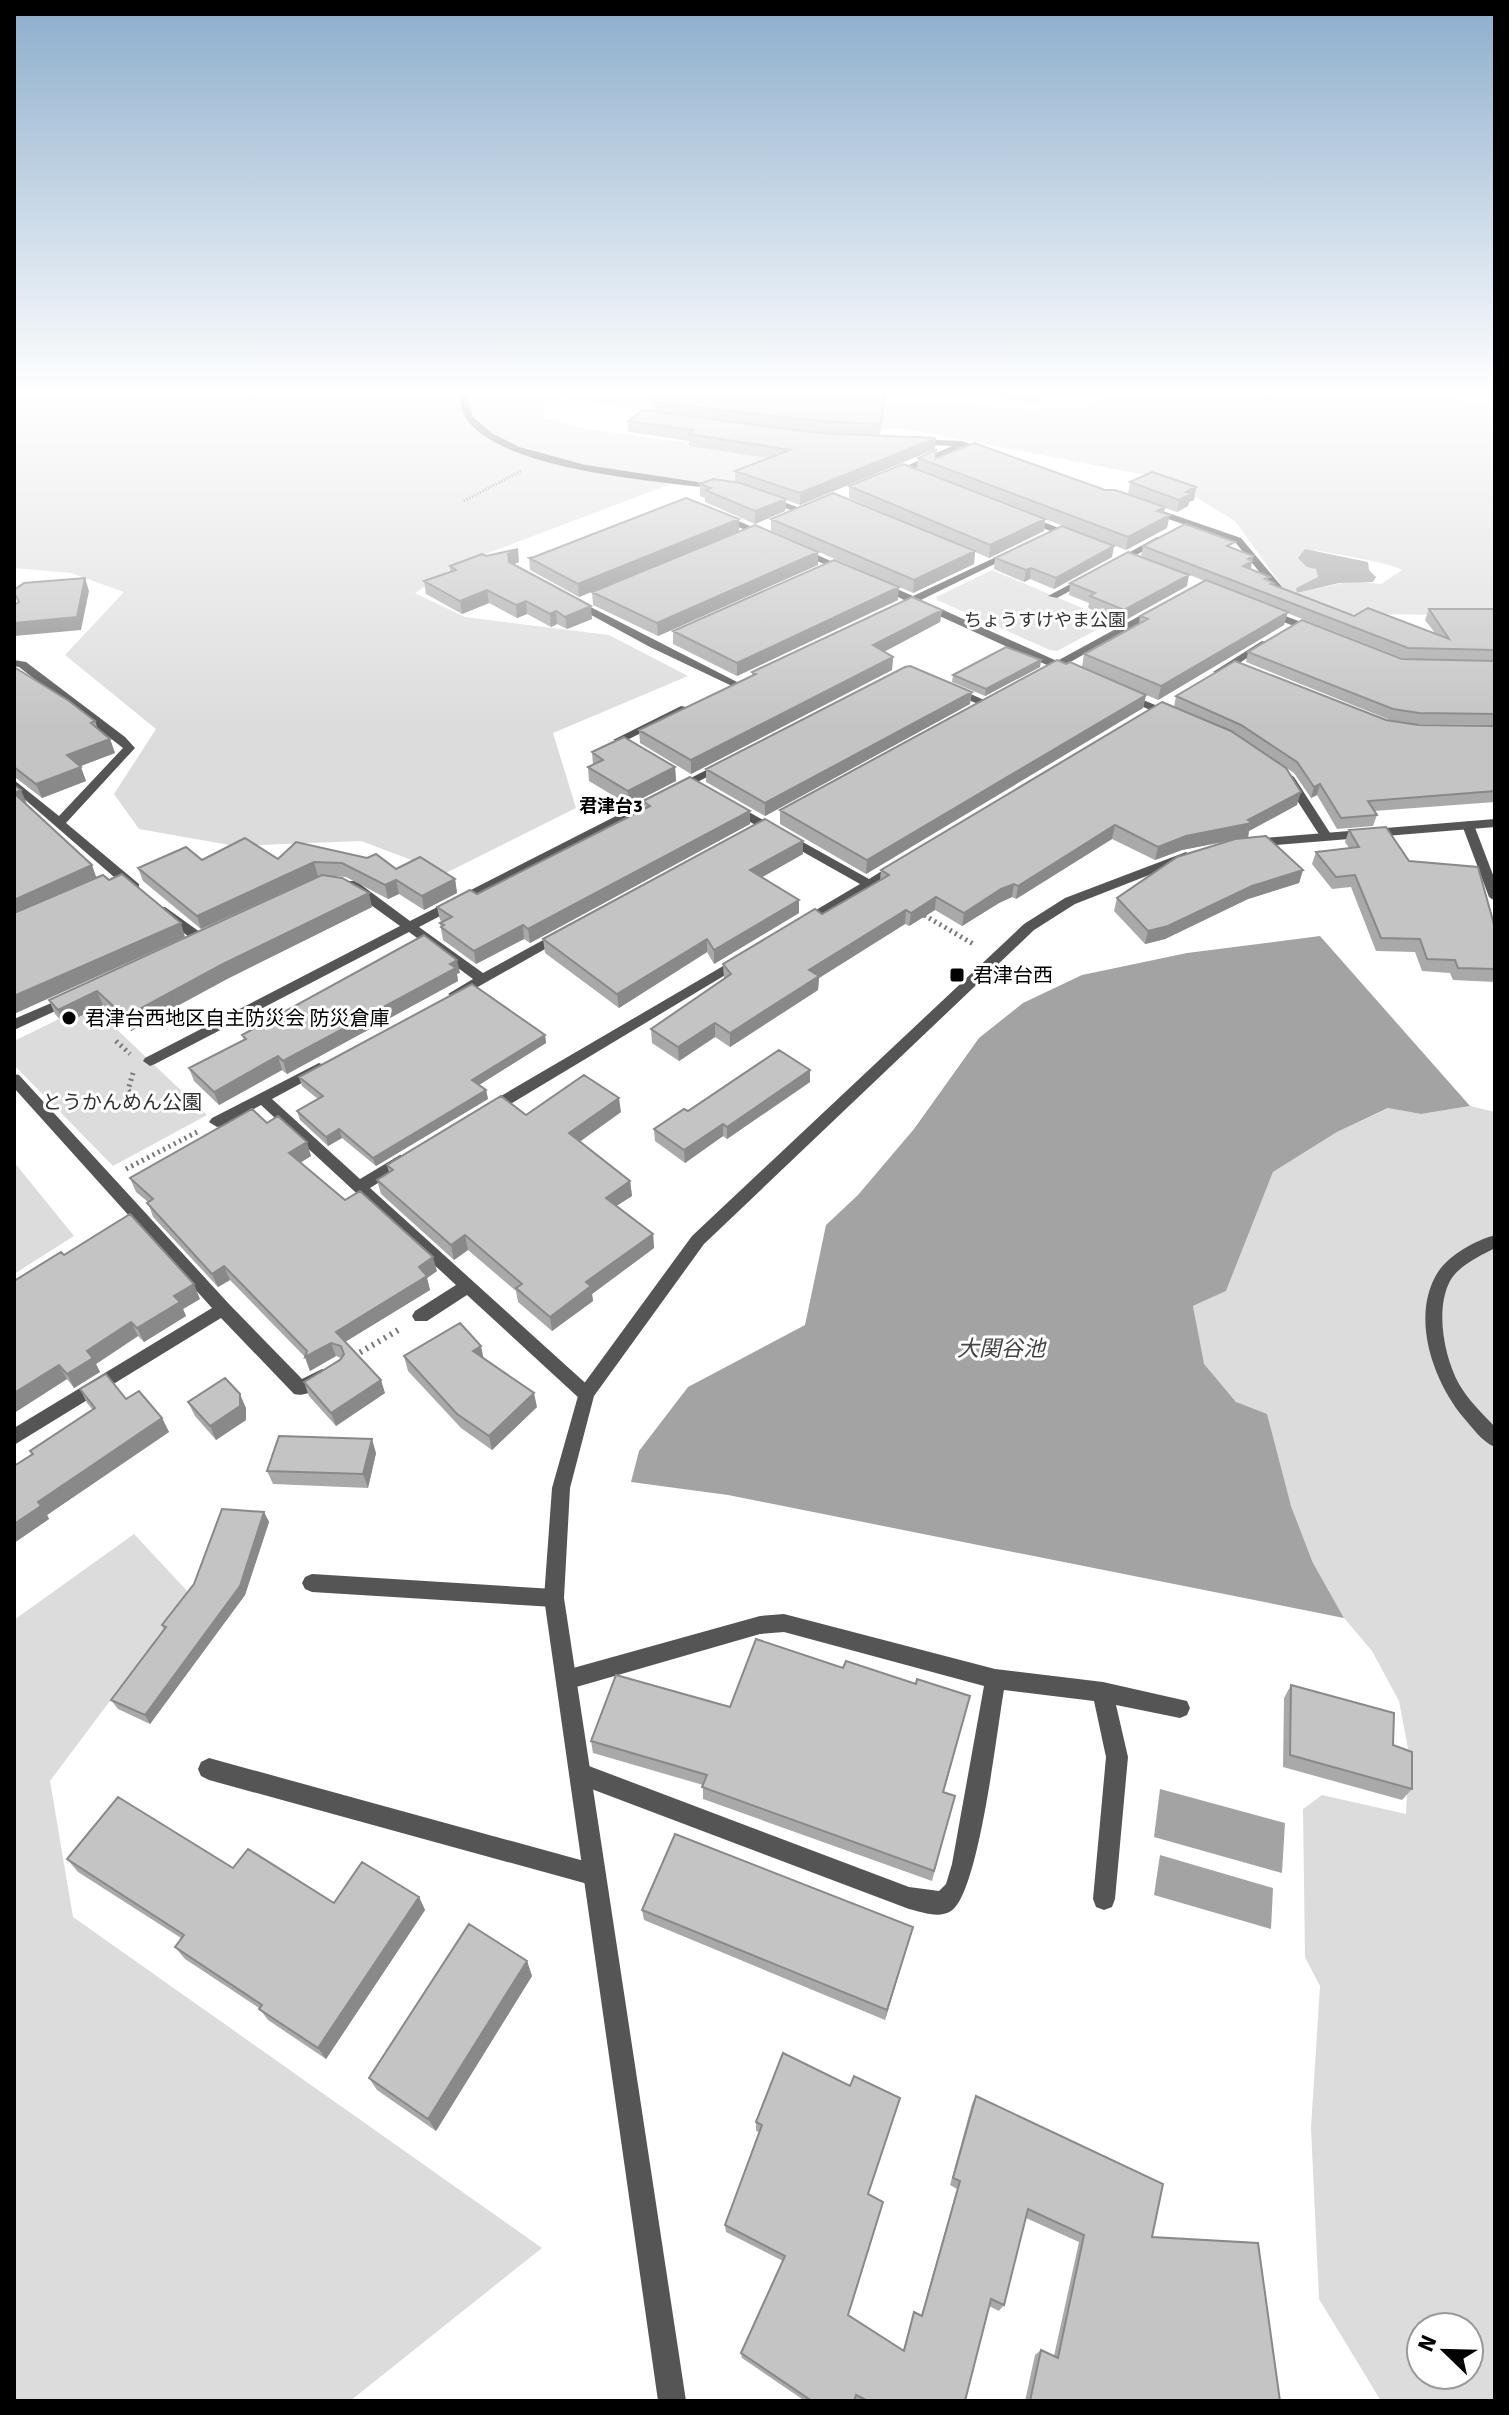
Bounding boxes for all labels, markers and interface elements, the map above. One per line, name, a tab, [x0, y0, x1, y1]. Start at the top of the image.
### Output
park label: ちょうすけやま公園	[964, 609, 1126, 631]
district label: 君津台3	[579, 795, 643, 817]
place label: 君津台西	[973, 963, 1053, 988]
marker: 君津台西	[948, 966, 966, 984]
place label: 君津台西地区自主防災会 防災倉庫	[85, 1006, 389, 1031]
marker: 君津台西地区自主防災会 防災倉庫	[60, 1009, 78, 1027]
park label: とうかんめん公園	[42, 1090, 202, 1115]
water label: 大関谷池	[957, 1335, 1047, 1362]
north arrow	[1405, 2311, 1485, 2391]
text: N	[1412, 2331, 1442, 2356]

